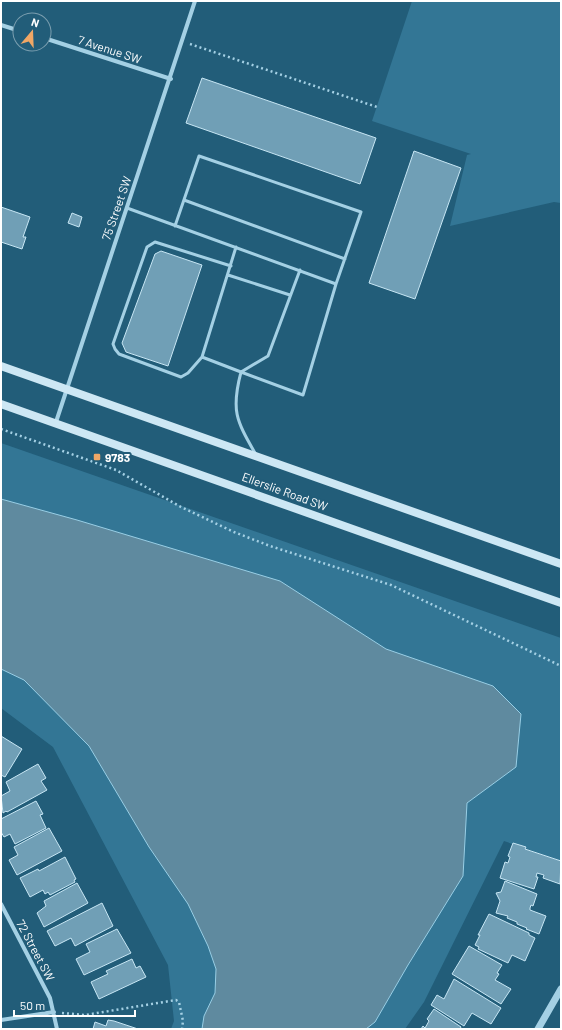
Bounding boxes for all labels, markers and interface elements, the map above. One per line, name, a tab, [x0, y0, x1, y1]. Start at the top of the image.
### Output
north arrow	[12, 12, 52, 52]
text: N	[30, 15, 41, 29]
street label: 7 Avenue SW	[76, 32, 144, 66]
street label: 75 Street SW	[99, 174, 134, 242]
place label: 9783	[105, 450, 130, 464]
marker: 9783	[92, 452, 102, 462]
street label: Ellerslie Road SW	[240, 469, 330, 513]
street label: 72 Street SW	[14, 917, 58, 983]
scale bar	[14, 992, 135, 1018]
text: 50 m	[20, 998, 45, 1012]

